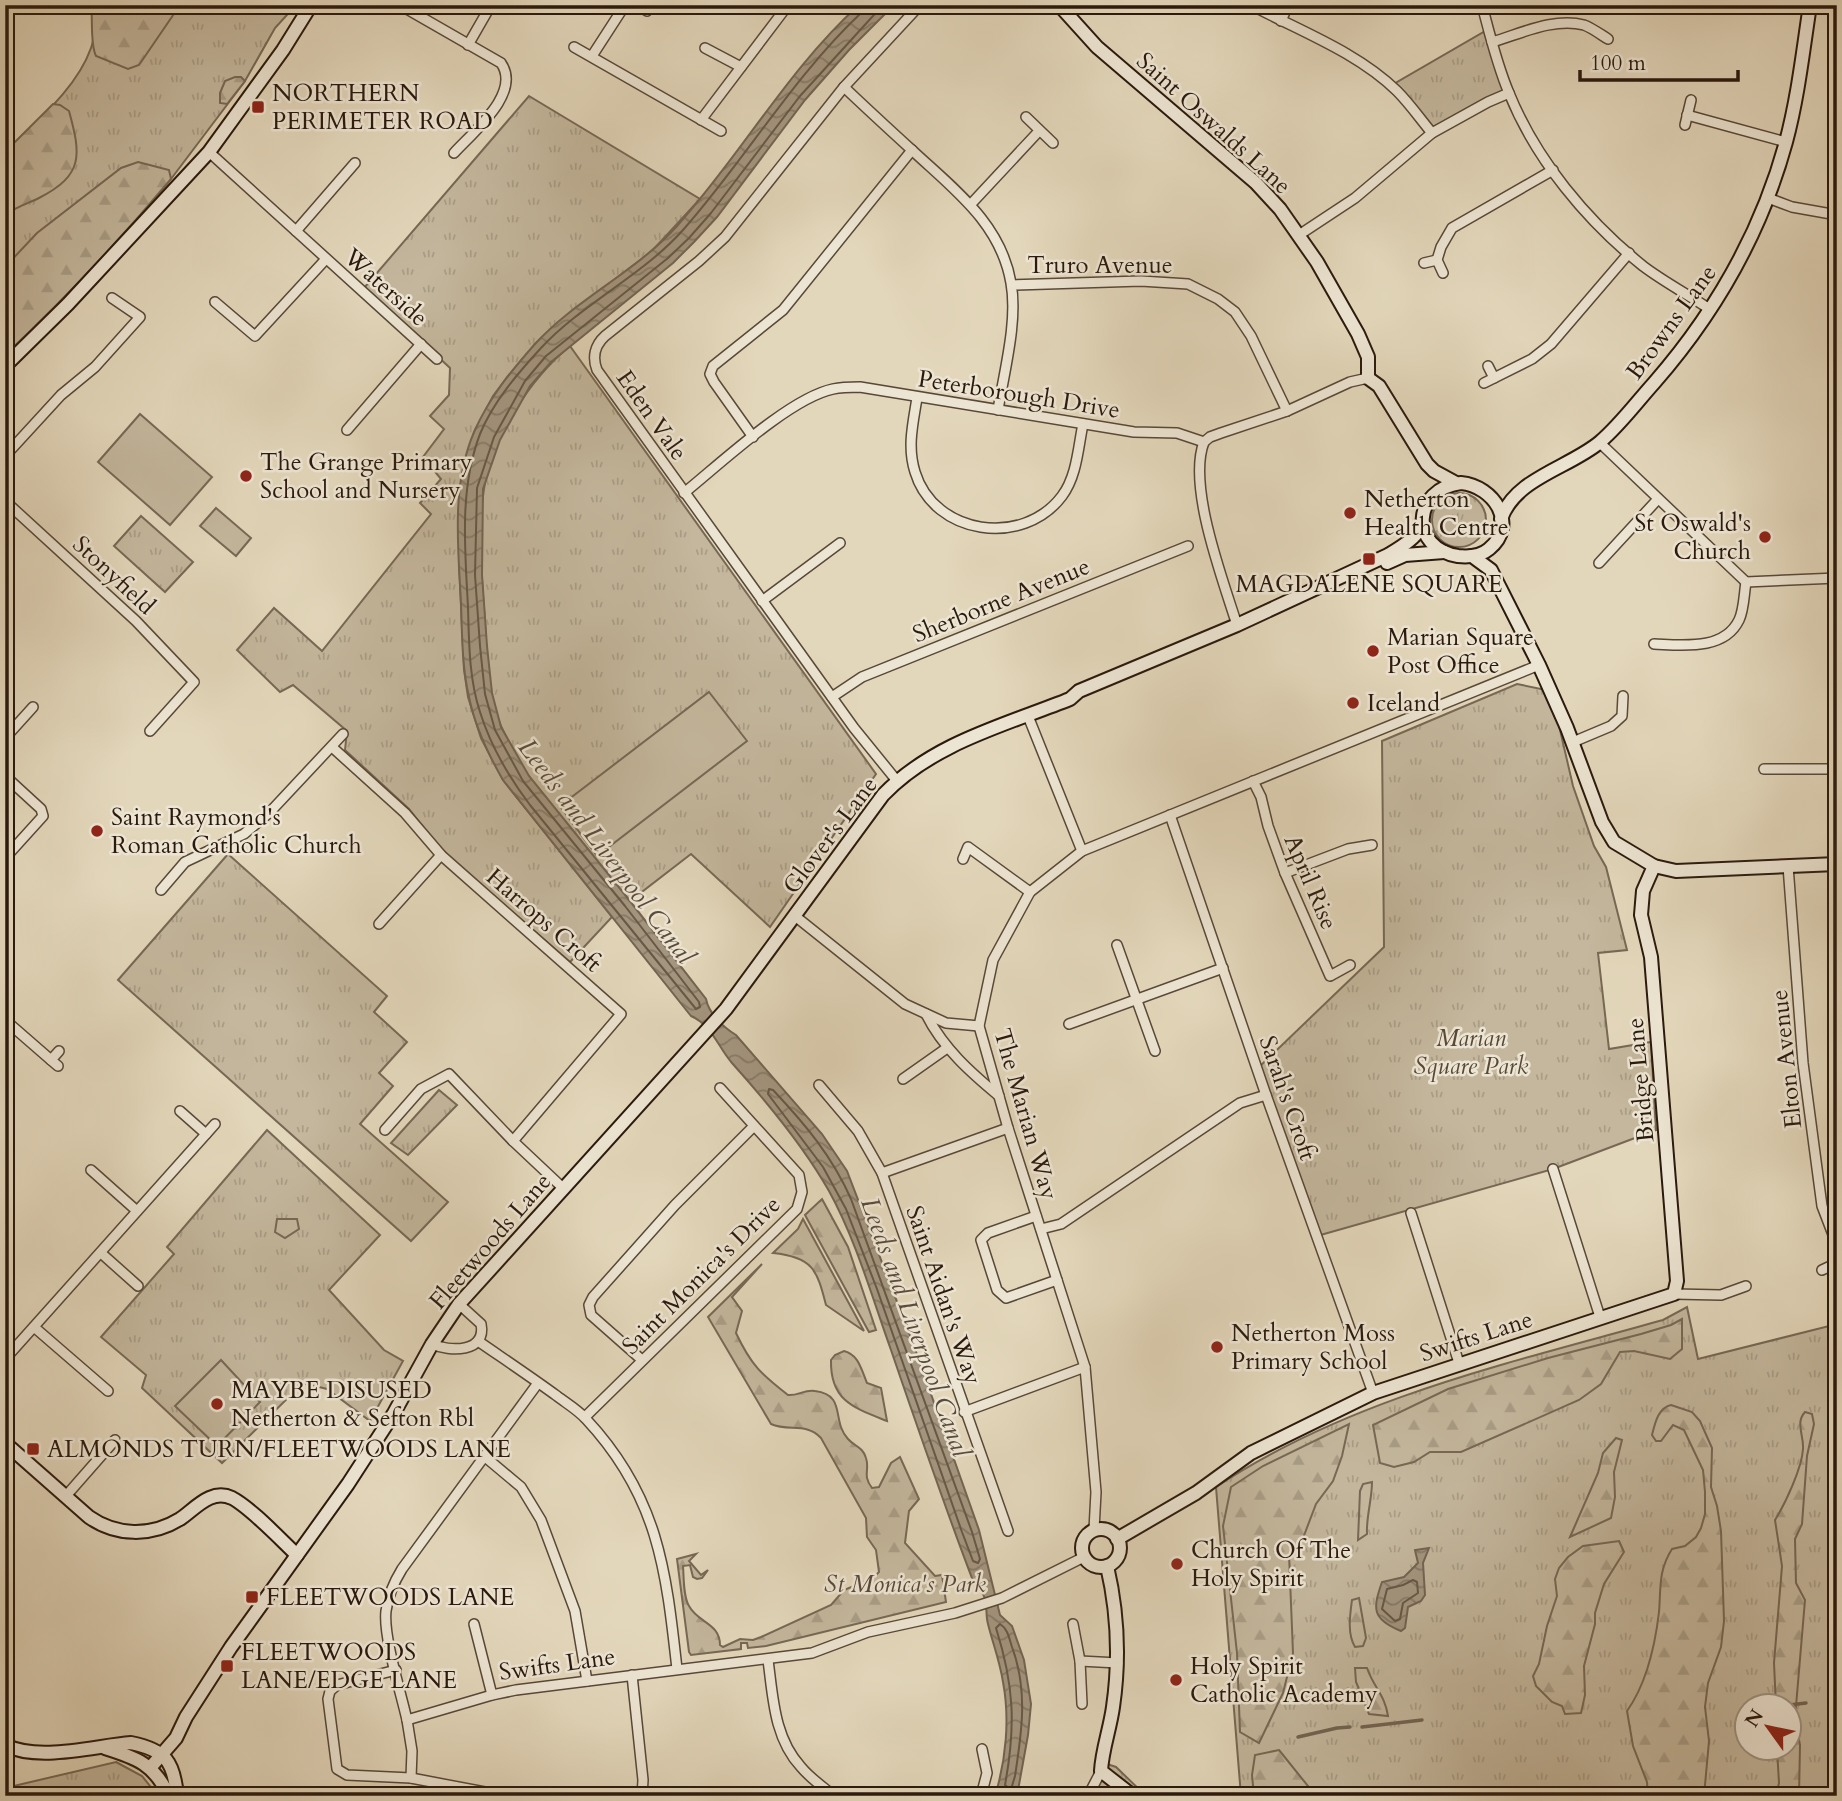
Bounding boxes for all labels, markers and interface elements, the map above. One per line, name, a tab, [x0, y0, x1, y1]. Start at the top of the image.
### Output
scale bar	[1580, 38, 1737, 82]
street label: Saint Oswalds Lane	[1129, 45, 1298, 202]
text: 100 m	[1590, 49, 1646, 78]
place label: NORTHERN PERIMETER ROAD	[272, 77, 493, 138]
marker: NORTHERN PERIMETER ROAD	[250, 99, 266, 115]
street label: Waterside	[336, 240, 435, 334]
street label: Truro Avenue	[1027, 249, 1173, 282]
street label: Browns Lane	[1618, 258, 1724, 387]
street label: Peterborough Drive	[916, 362, 1122, 427]
street label: Eden Vale	[608, 363, 695, 467]
place label: The Grange Primary School and Nursery	[260, 446, 473, 507]
marker: The Grange Primary School and Nursery	[238, 468, 254, 484]
place label: Netherton Health Centre	[1364, 483, 1509, 544]
marker: Netherton Health Centre	[1342, 505, 1358, 521]
place label: St Oswald's Church	[1634, 507, 1751, 568]
street label: Stonyfield	[65, 528, 162, 622]
marker: St Oswald's Church	[1757, 529, 1773, 545]
street label: Sherborne Avenue	[908, 550, 1095, 651]
marker: MAGDALENE SQUARE	[1361, 551, 1377, 567]
place label: MAGDALENE SQUARE	[1235, 568, 1503, 601]
place label: Marian Square Post Office	[1387, 621, 1534, 682]
marker: Marian Square Post Office	[1365, 643, 1381, 659]
place label: Iceland	[1367, 687, 1440, 720]
marker: Iceland	[1345, 695, 1361, 711]
water label: Leeds and Liverpool Canal	[510, 731, 704, 972]
street label: Glover's Lane	[775, 770, 885, 901]
place label: Saint Raymond's Roman Catholic Church	[111, 801, 362, 862]
marker: Saint Raymond's Roman Catholic Church	[89, 823, 105, 839]
street label: April Rise	[1276, 830, 1345, 935]
street label: Harrops Croft	[479, 861, 609, 980]
street label: Elton Avenue	[1763, 988, 1810, 1130]
street label: Bridge Lane	[1619, 1016, 1662, 1144]
park label: Marian Square Park	[1414, 1022, 1529, 1083]
street label: The Marian Way	[985, 1025, 1066, 1204]
street label: Sarah's Croft	[1251, 1032, 1324, 1165]
street label: Fleetwoods Lane	[422, 1166, 559, 1317]
street label: Saint Monica's Drive	[615, 1189, 788, 1362]
water label: Leeds and Liverpool Canal	[852, 1192, 979, 1463]
street label: Saint Aidan's Way	[898, 1201, 990, 1389]
street label: Swifts Lane	[1416, 1303, 1537, 1370]
place label: Netherton Moss Primary School	[1231, 1317, 1395, 1378]
marker: Netherton Moss Primary School	[1209, 1339, 1225, 1355]
place label: MAYBE DISUSED Netherton & Sefton Rbl	[231, 1374, 474, 1435]
marker: MAYBE DISUSED Netherton & Sefton Rbl	[209, 1396, 225, 1412]
place label: ALMONDS TURN/FLEETWOODS LANE	[47, 1433, 511, 1466]
marker: ALMONDS TURN/FLEETWOODS LANE	[25, 1441, 41, 1457]
place label: Church Of The Holy Spirit	[1191, 1534, 1351, 1595]
marker: Church Of The Holy Spirit	[1169, 1556, 1185, 1572]
park label: St Monica's Park	[824, 1568, 986, 1601]
place label: FLEETWOODS LANE	[266, 1581, 514, 1614]
marker: FLEETWOODS LANE	[244, 1589, 260, 1605]
place label: FLEETWOODS LANE/EDGE LANE	[241, 1636, 457, 1697]
street label: Swifts Lane	[497, 1640, 617, 1689]
place label: Holy Spirit Catholic Academy	[1190, 1650, 1378, 1711]
marker: FLEETWOODS LANE/EDGE LANE	[219, 1658, 235, 1674]
marker: Holy Spirit Catholic Academy	[1168, 1672, 1184, 1688]
north arrow	[1734, 1692, 1804, 1762]
text: N	[1739, 1704, 1770, 1732]

